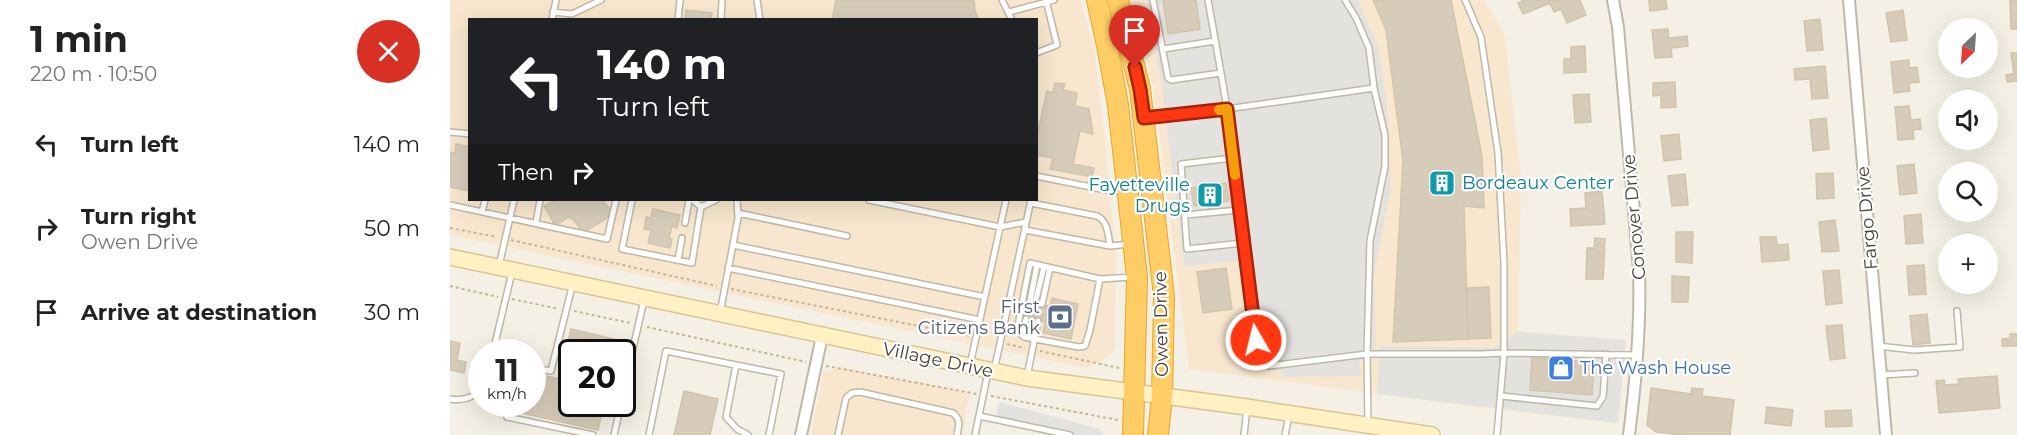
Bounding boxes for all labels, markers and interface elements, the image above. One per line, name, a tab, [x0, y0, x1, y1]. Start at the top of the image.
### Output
pin	[1109, 5, 1160, 67]
icon: arrive	[1118, 14, 1151, 47]
text: 1 min	[30, 17, 128, 61]
north arrow	[1938, 18, 1998, 78]
map controls	[1938, 18, 1998, 294]
button: close	[357, 20, 420, 83]
text: 140 m	[597, 38, 727, 90]
icon: left	[498, 42, 576, 120]
text: 220 m · 10:50	[30, 62, 157, 86]
text: Turn left	[597, 90, 710, 123]
button: sound	[1938, 90, 1998, 150]
icon: left	[30, 128, 63, 161]
text: Turn left	[81, 131, 179, 158]
text: 140 m	[354, 131, 420, 158]
street label: Conover Drive	[1618, 153, 1650, 281]
icon: right	[566, 156, 599, 189]
text: Then	[498, 159, 554, 186]
button: search	[1938, 162, 1998, 222]
street label: Fargo Drive	[1851, 165, 1882, 271]
building icon: Bordeaux Center	[1427, 168, 1457, 198]
place label: Bordeaux Center	[1462, 172, 1614, 194]
place label: Fayetteville Drugs	[1088, 174, 1190, 217]
building icon: Fayetteville Drugs	[1195, 180, 1225, 210]
text: Turn right	[81, 203, 196, 230]
icon: right	[30, 212, 63, 245]
text: 50 m	[364, 215, 420, 242]
text: Owen Drive	[81, 230, 198, 254]
button: +	[1938, 234, 1998, 294]
street label: Owen Drive	[1149, 271, 1173, 377]
icon: arrive	[30, 296, 63, 329]
place label: First Citizens Bank	[918, 296, 1040, 339]
text: Arrive at destination	[81, 299, 317, 326]
text: 30 m	[364, 299, 420, 326]
bank icon: First Citizens Bank	[1045, 302, 1075, 332]
position arrow	[1224, 308, 1288, 372]
street label: Village Drive	[881, 338, 995, 382]
speed limit sign: 20	[558, 339, 636, 417]
text: 11	[495, 352, 519, 389]
shop icon: The Wash House	[1546, 353, 1576, 383]
place label: The Wash House	[1580, 357, 1731, 379]
text: km/h	[487, 384, 527, 403]

